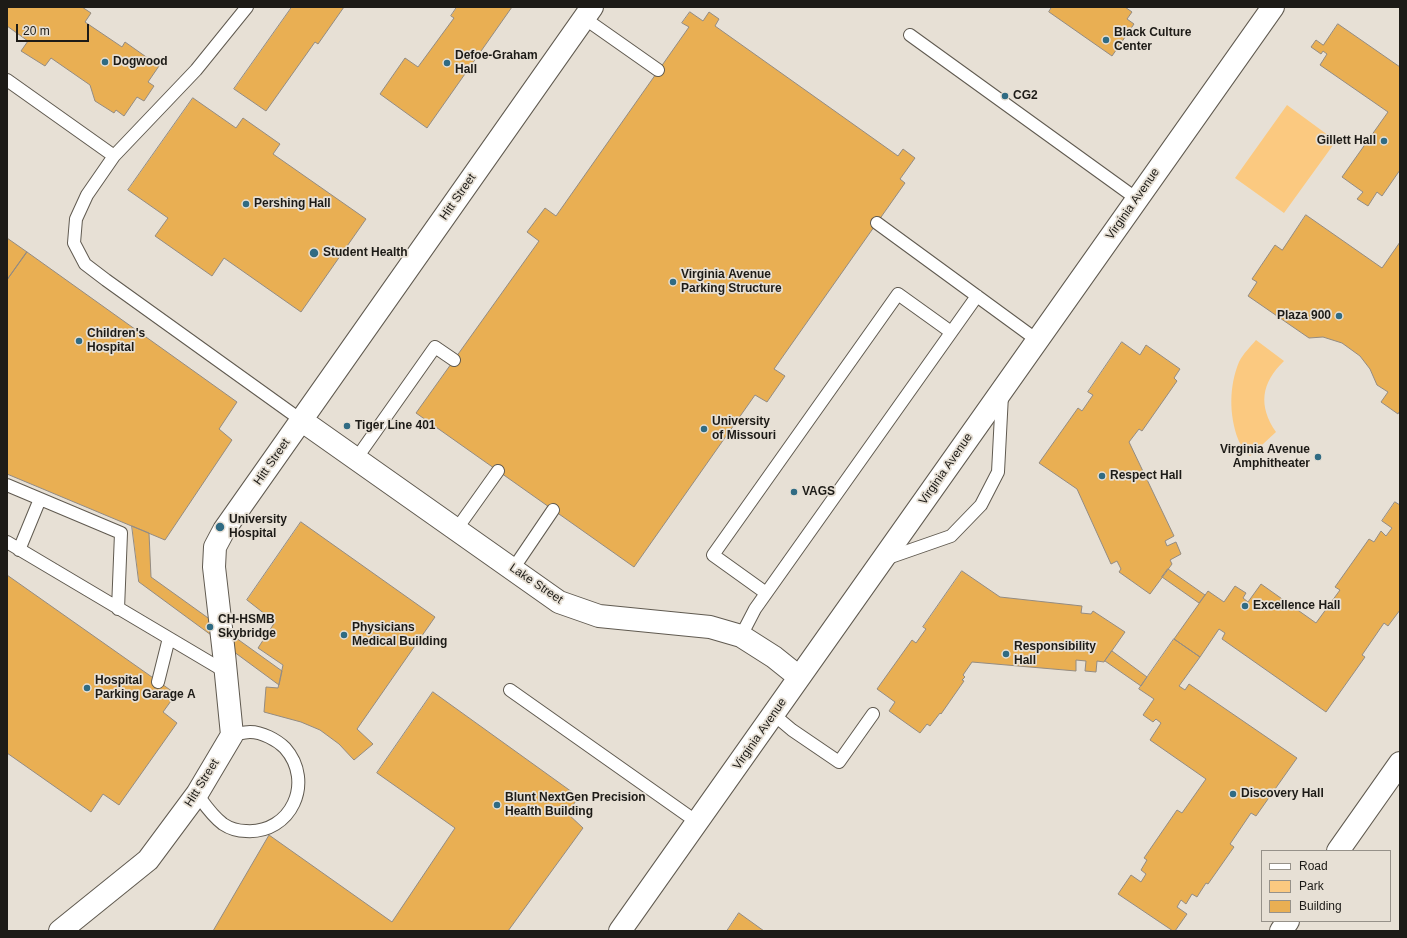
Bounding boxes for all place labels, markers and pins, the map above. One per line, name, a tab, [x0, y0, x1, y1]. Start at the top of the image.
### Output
place label: Black Culture Center	[1114, 26, 1191, 54]
marker: Black Culture Center	[1101, 35, 1111, 45]
place label: Defoe-Graham Hall	[455, 49, 538, 77]
place label: Dogwood	[113, 55, 168, 69]
marker: Dogwood	[100, 57, 110, 67]
marker: Defoe-Graham Hall	[442, 58, 452, 68]
place label: CG2	[1013, 89, 1038, 103]
marker: CG2	[1000, 91, 1010, 101]
place label: Gillett Hall	[1317, 134, 1376, 148]
marker: Gillett Hall	[1379, 136, 1389, 146]
place label: Pershing Hall	[254, 197, 331, 211]
marker: Pershing Hall	[241, 199, 251, 209]
place label: Student Health	[323, 246, 408, 260]
marker: Student Health	[308, 247, 320, 259]
place label: Virginia Avenue Parking Structure	[681, 268, 782, 296]
marker: Virginia Avenue Parking Structure	[668, 277, 678, 287]
place label: Plaza 900	[1277, 309, 1331, 323]
marker: Plaza 900	[1334, 311, 1344, 321]
place label: Children's Hospital	[87, 327, 145, 355]
marker: Children's Hospital	[74, 336, 84, 346]
place label: University of Missouri	[712, 415, 776, 443]
place label: Tiger Line 401	[355, 419, 435, 433]
marker: Tiger Line 401	[342, 421, 352, 431]
marker: University of Missouri	[699, 424, 709, 434]
place label: Virginia Avenue Amphitheater	[1220, 443, 1310, 471]
marker: Virginia Avenue Amphitheater	[1313, 452, 1323, 462]
place label: Respect Hall	[1110, 469, 1182, 483]
marker: Respect Hall	[1097, 471, 1107, 481]
place label: VAGS	[802, 485, 835, 499]
marker: VAGS	[789, 487, 799, 497]
place label: University Hospital	[229, 513, 287, 541]
marker: University Hospital	[214, 521, 226, 533]
place label: Excellence Hall	[1253, 599, 1340, 613]
marker: Excellence Hall	[1240, 601, 1250, 611]
place label: CH-HSMB Skybridge	[218, 613, 276, 641]
place label: Physicians Medical Building	[352, 621, 447, 649]
marker: CH-HSMB Skybridge	[205, 622, 215, 632]
marker: Physicians Medical Building	[339, 630, 349, 640]
place label: Responsibility Hall	[1014, 640, 1096, 668]
marker: Responsibility Hall	[1001, 649, 1011, 659]
place label: Hospital Parking Garage A	[95, 674, 196, 702]
marker: Hospital Parking Garage A	[82, 683, 92, 693]
place label: Discovery Hall	[1241, 787, 1324, 801]
marker: Discovery Hall	[1228, 789, 1238, 799]
place label: Blunt NextGen Precision Health Building	[505, 791, 646, 819]
marker: Blunt NextGen Precision Health Building	[492, 800, 502, 810]

